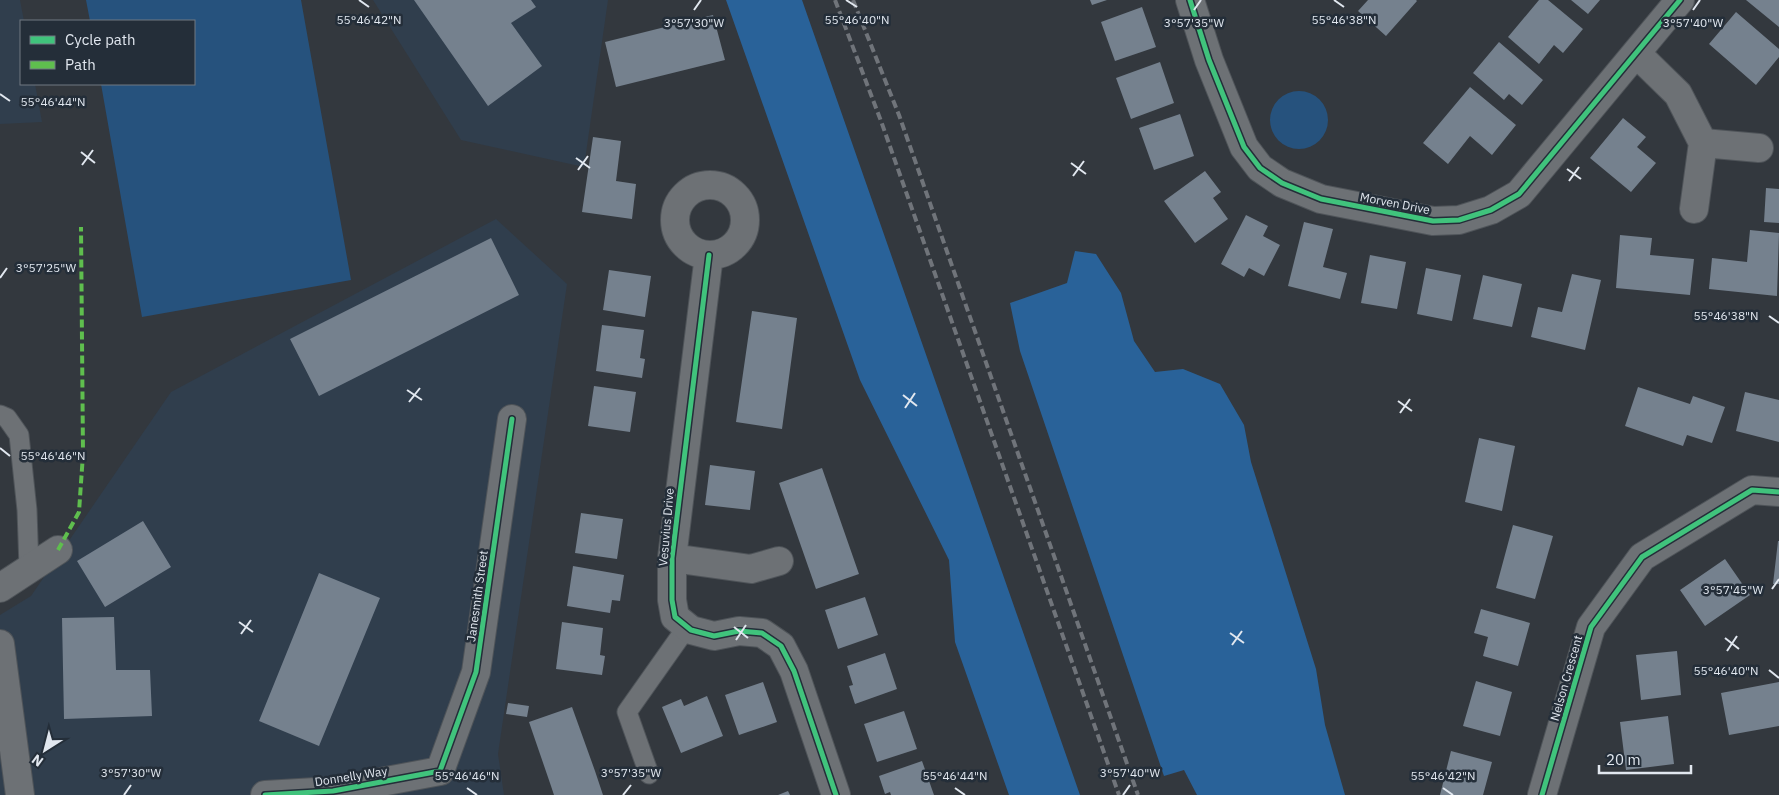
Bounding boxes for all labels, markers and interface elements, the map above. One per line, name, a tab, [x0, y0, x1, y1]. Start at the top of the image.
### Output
text: 55°46'42"N	[336, 12, 402, 27]
text: 55°46'40"N	[824, 12, 890, 27]
text: 55°46'38"N	[1311, 12, 1377, 27]
text: 3°57'30"W	[664, 15, 725, 30]
text: 3°57'35"W	[1164, 15, 1225, 30]
text: 3°57'40"W	[1663, 15, 1724, 30]
legend	[20, 20, 195, 85]
text: Cycle path	[65, 30, 136, 49]
text: Path	[65, 55, 96, 74]
text: 55°46'44"N	[20, 94, 86, 109]
street label: Morven Drive	[1359, 189, 1432, 217]
text: 3°57'25"W	[16, 260, 77, 275]
text: 55°46'38"N	[1693, 308, 1759, 323]
text: 55°46'46"N	[20, 448, 86, 463]
street label: Vesuvius Drive	[655, 487, 677, 567]
street label: Janesmith Street	[463, 549, 491, 643]
text: 3°57'45"W	[1703, 582, 1764, 597]
street label: Nelson Crescent	[1547, 633, 1585, 723]
text: 55°46'40"N	[1693, 663, 1759, 678]
north arrow	[20, 725, 70, 775]
scale bar	[1599, 742, 1692, 774]
text: N	[28, 750, 47, 771]
text: 20 m	[1606, 750, 1641, 769]
street label: Donnelly Way	[314, 763, 388, 789]
text: 3°57'30"W	[101, 765, 162, 780]
text: 3°57'35"W	[601, 765, 662, 780]
text: 3°57'40"W	[1100, 765, 1161, 780]
text: 55°46'46"N	[434, 768, 500, 783]
text: 55°46'44"N	[922, 768, 988, 783]
text: 55°46'42"N	[1410, 768, 1476, 783]

